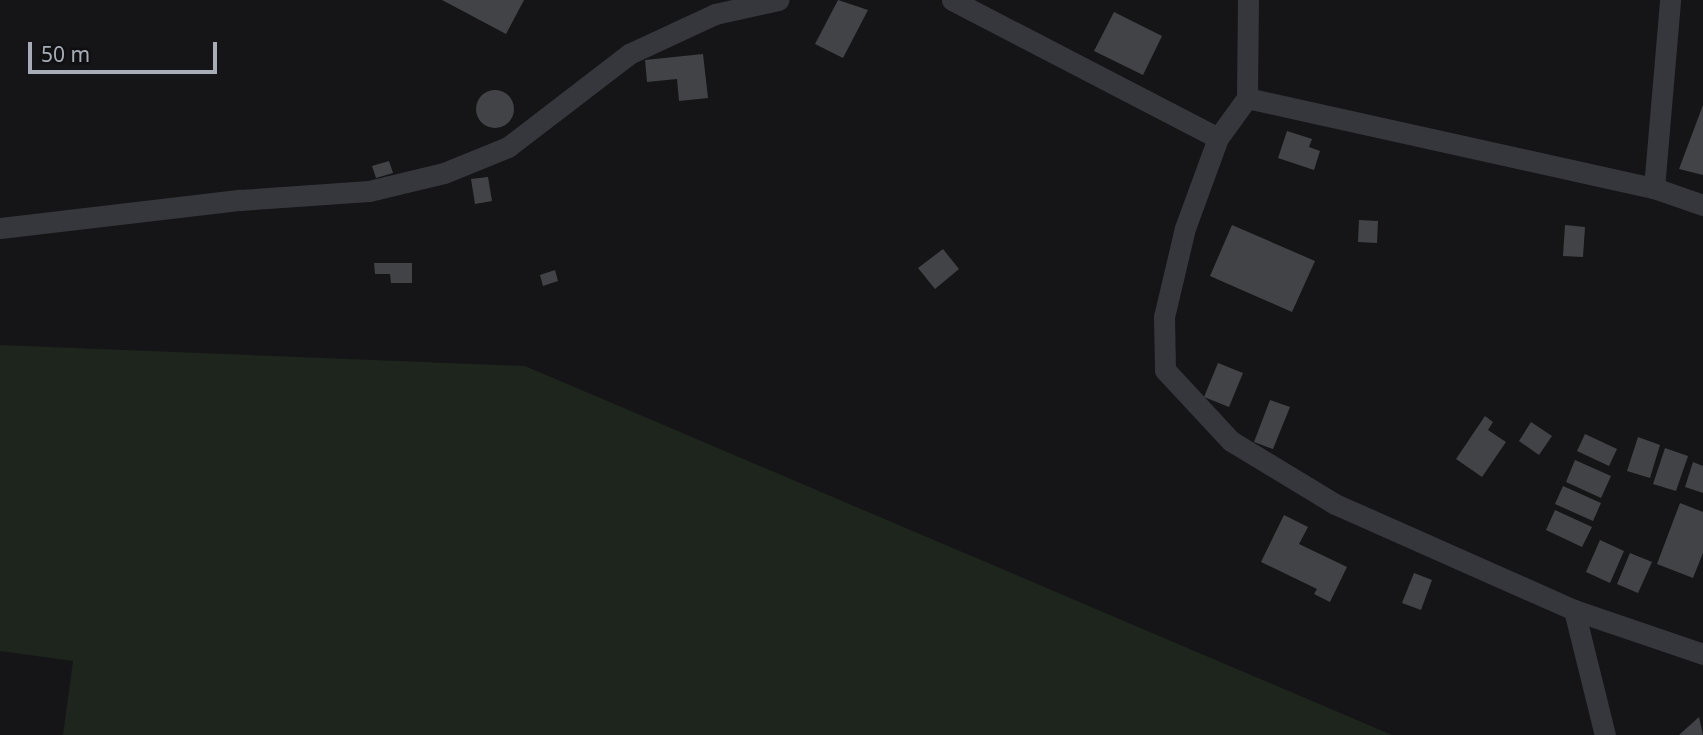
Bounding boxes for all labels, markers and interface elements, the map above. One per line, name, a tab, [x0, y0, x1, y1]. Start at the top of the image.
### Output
scale bar	[32, 28, 220, 72]
text: 50 m	[41, 40, 90, 68]

